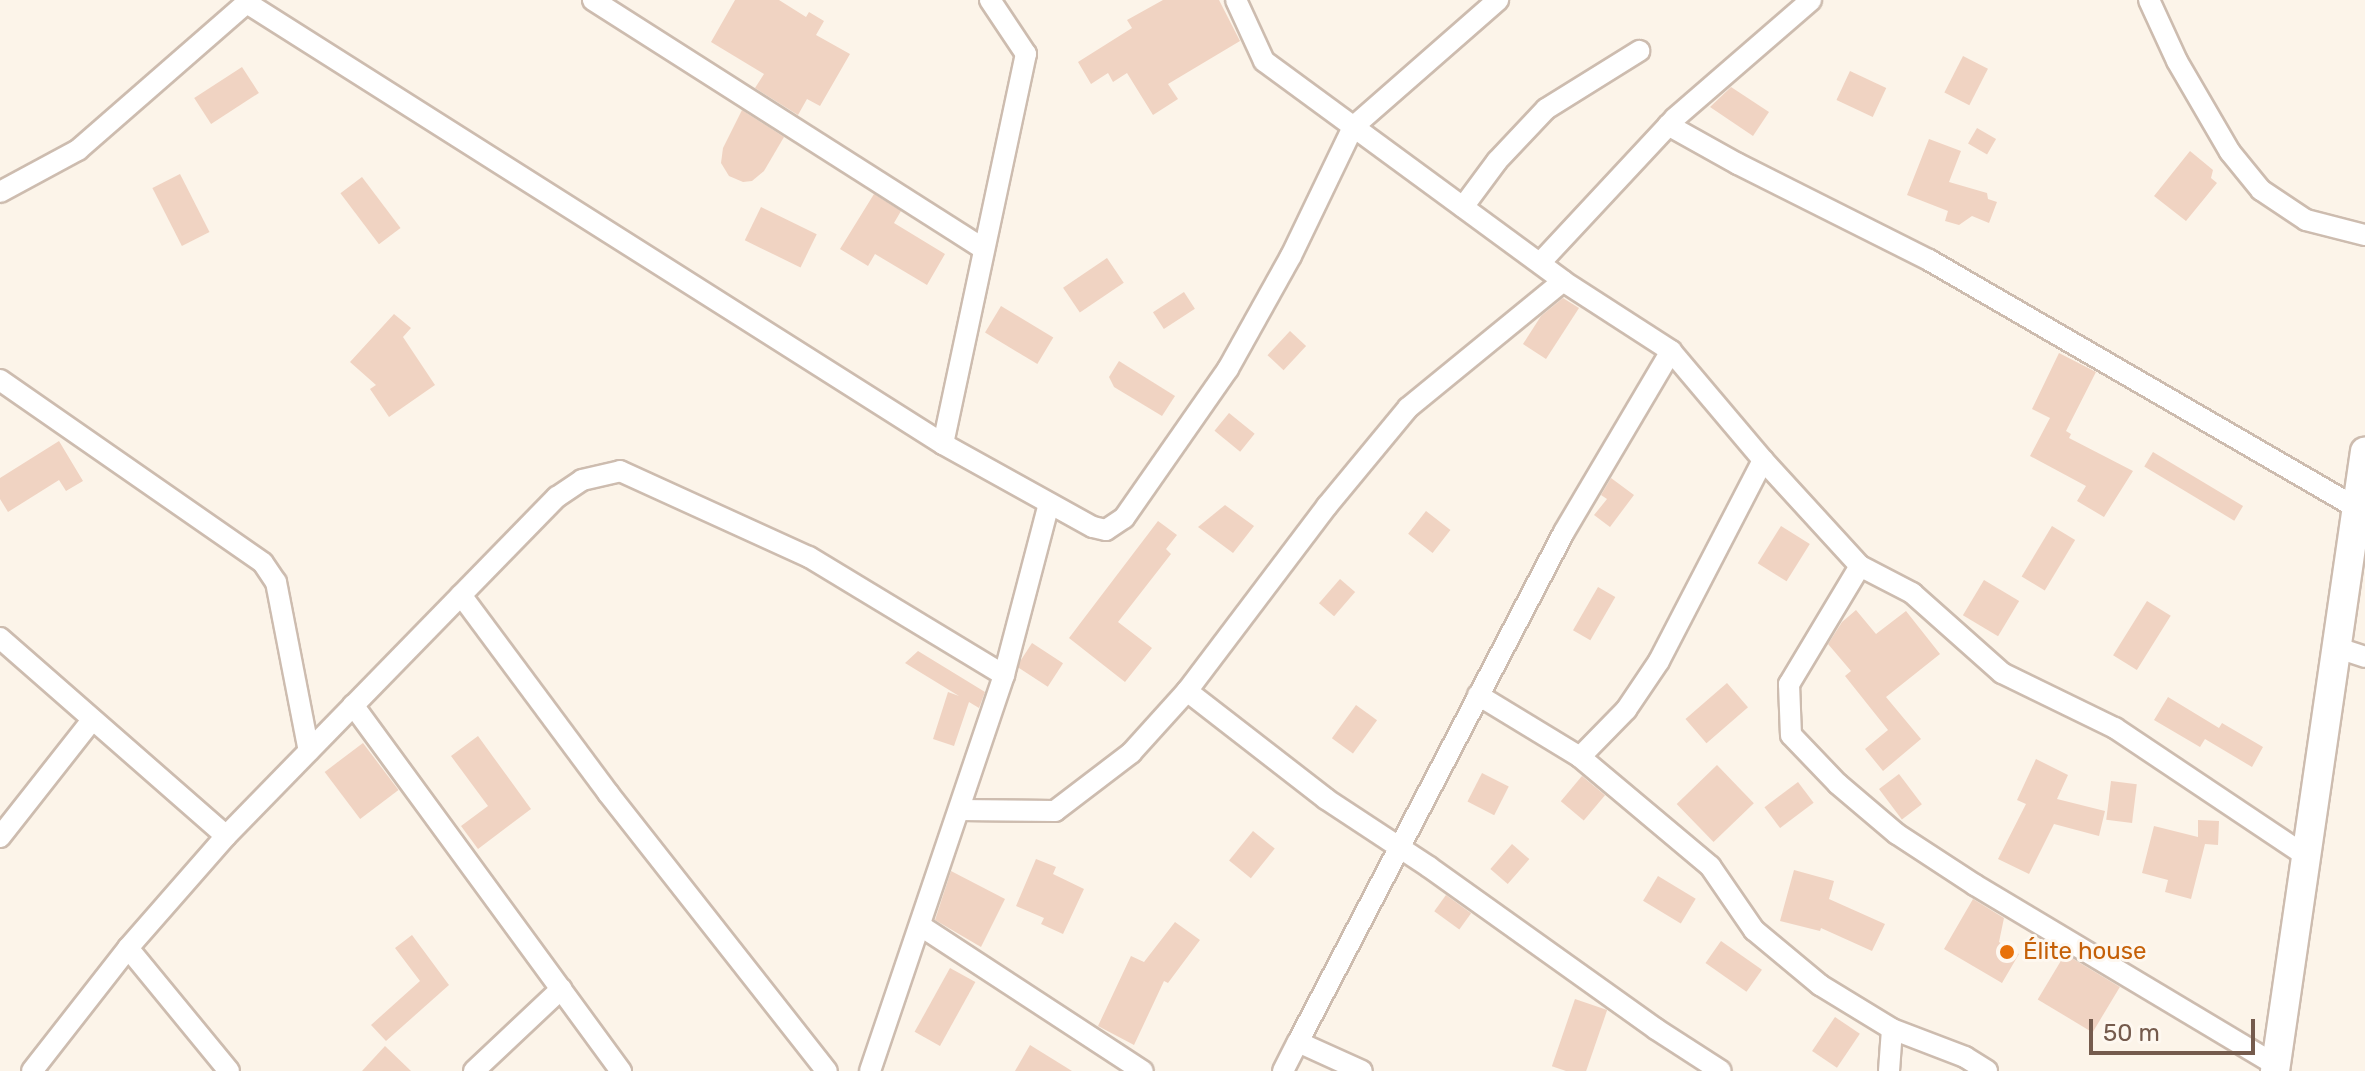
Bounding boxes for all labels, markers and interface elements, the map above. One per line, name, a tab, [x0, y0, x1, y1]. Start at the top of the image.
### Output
place label: Élite house	[2023, 938, 2146, 966]
marker: Élite house	[1998, 943, 2016, 961]
scale bar	[2093, 1003, 2259, 1053]
text: 50 m	[2103, 1019, 2160, 1047]

